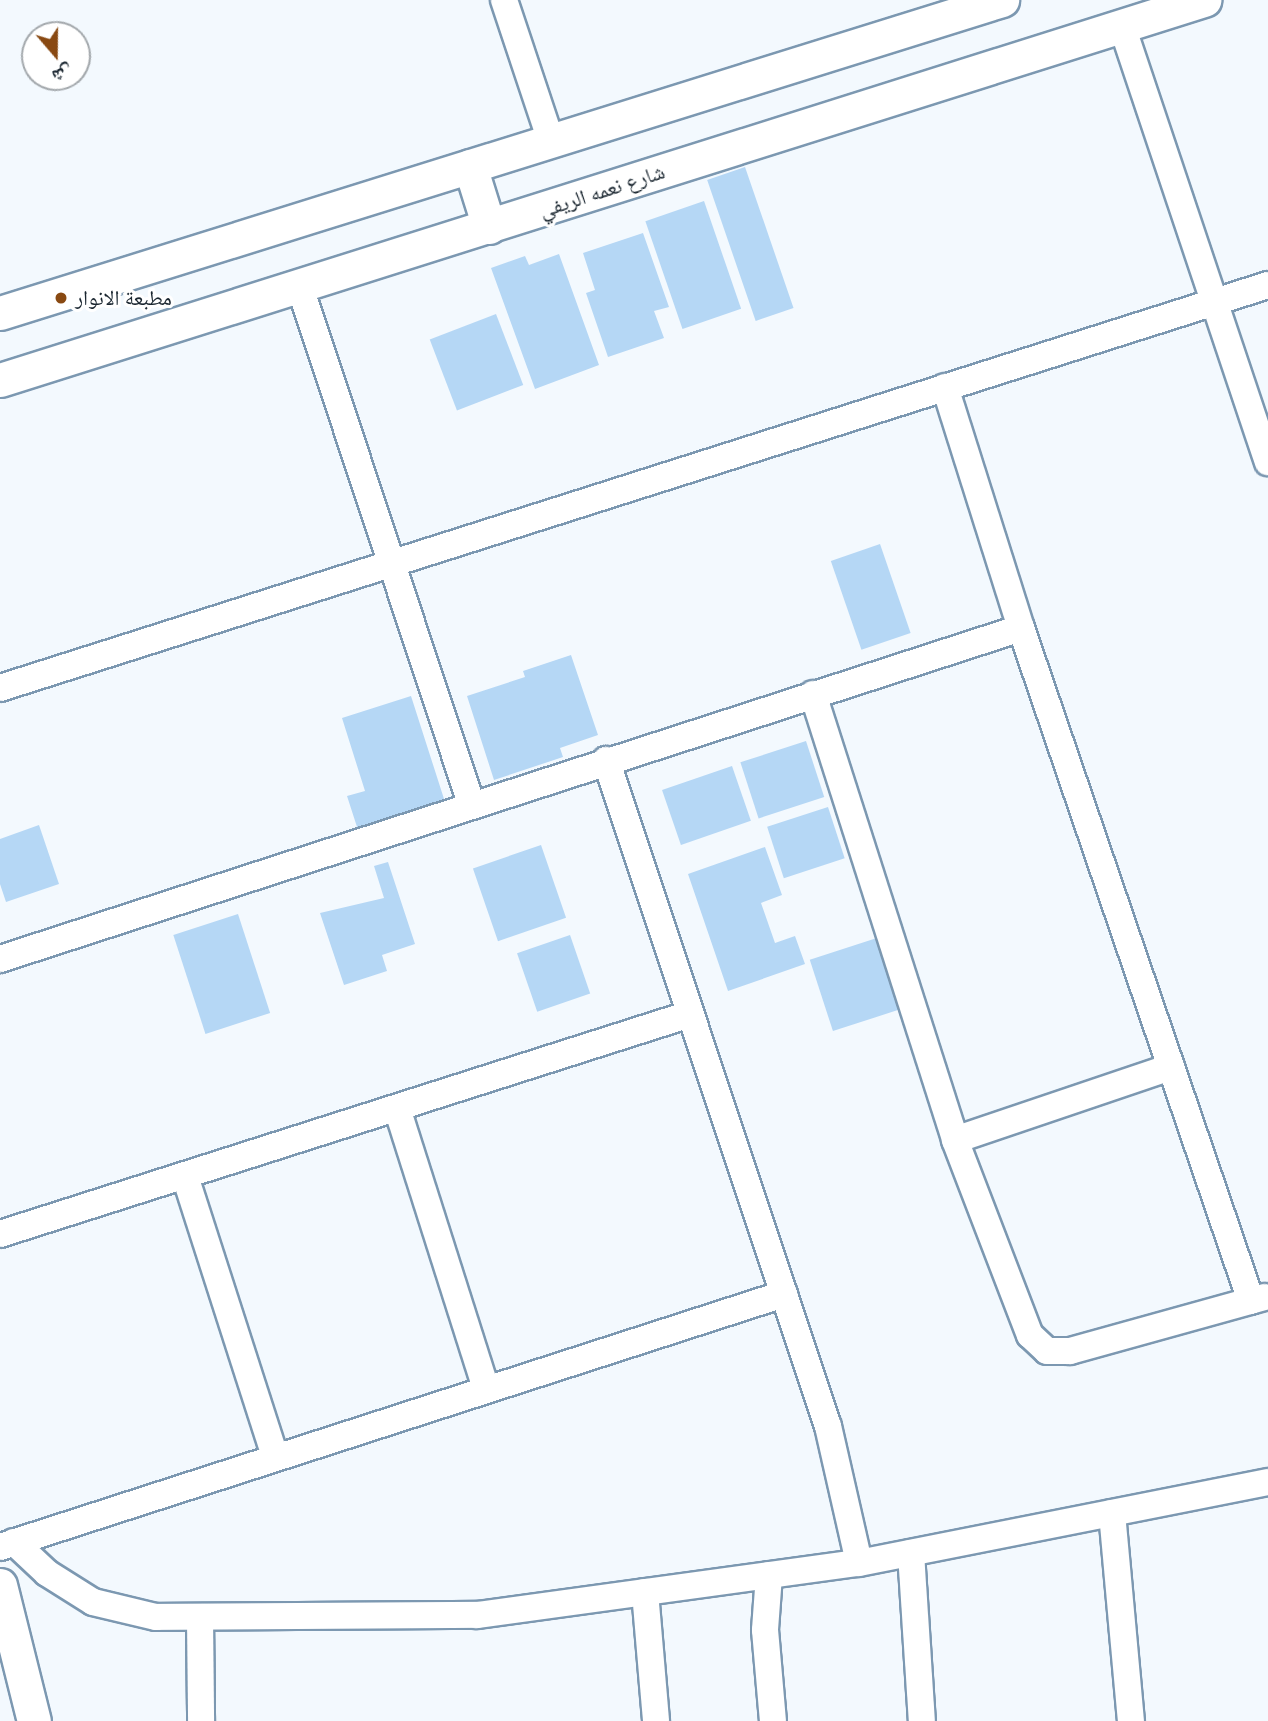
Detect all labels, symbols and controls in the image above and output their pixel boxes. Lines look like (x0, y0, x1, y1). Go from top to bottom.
north arrow (21, 21, 91, 91)
text: ش (49, 60, 76, 89)
street label: شارع نعمه الريفي (536, 159, 668, 223)
place label: مطبعة الانوار (75, 285, 172, 311)
marker: مطبعة الانوار (53, 290, 69, 306)

